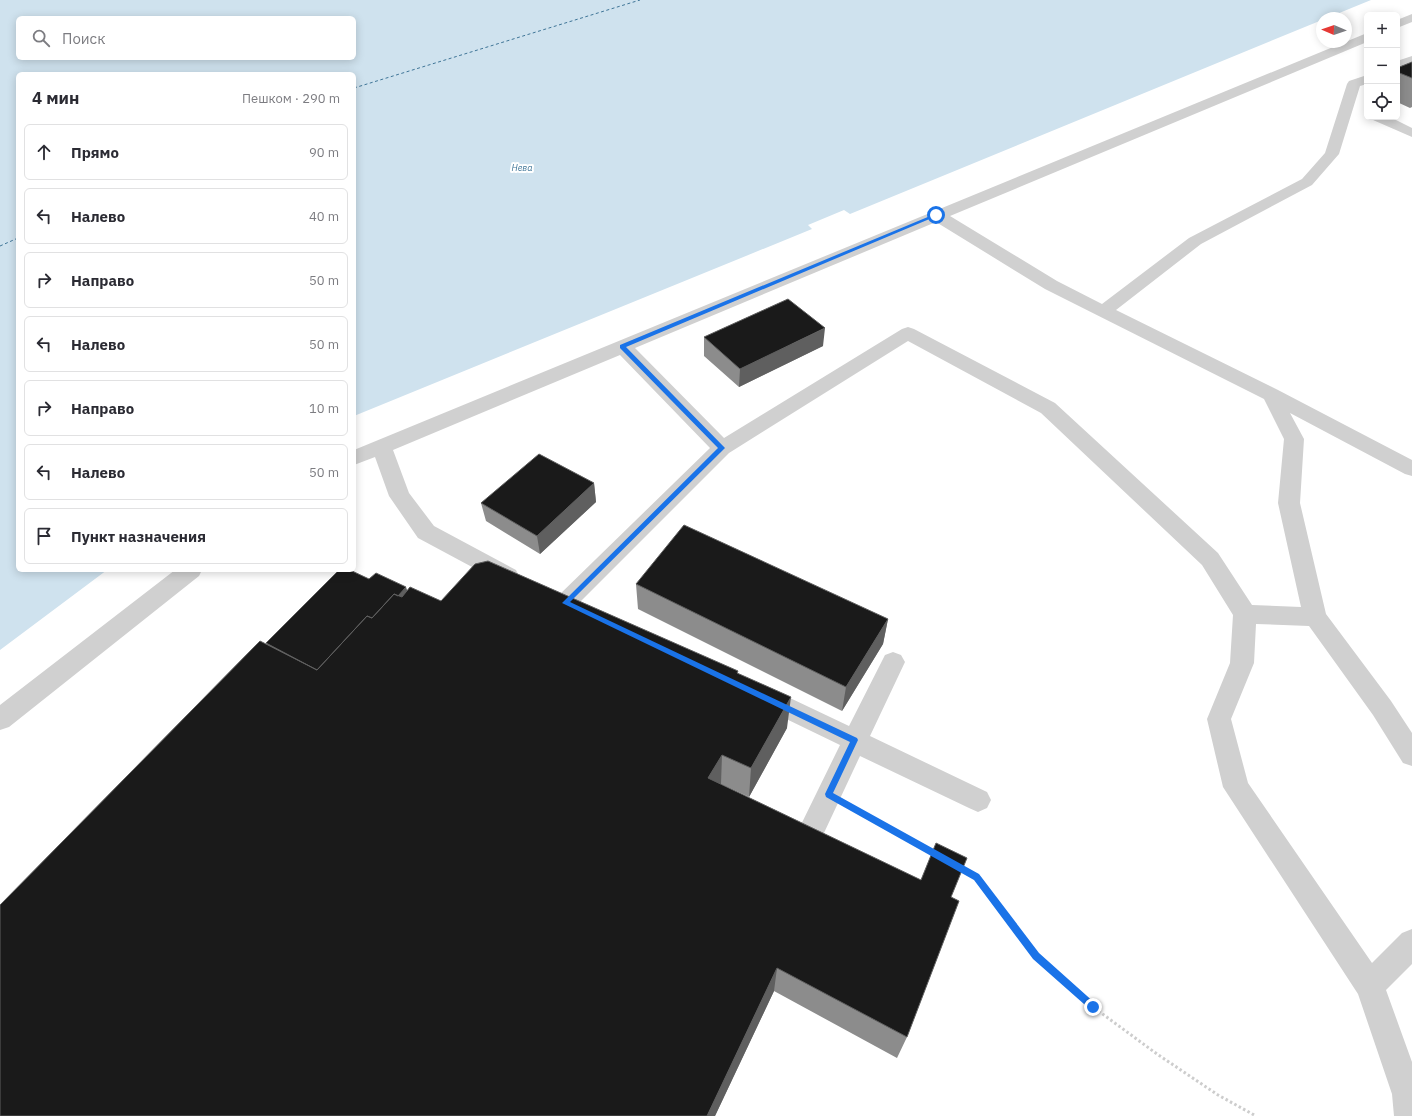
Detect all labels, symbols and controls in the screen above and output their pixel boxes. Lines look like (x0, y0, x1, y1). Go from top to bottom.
north arrow (1316, 12, 1352, 48)
map controls (1364, 12, 1400, 120)
button: + (1364, 12, 1400, 48)
search box (16, 16, 356, 60)
icon: search (30, 27, 52, 49)
text: Поиск (62, 29, 105, 48)
button: − (1364, 48, 1400, 84)
button: locate (1364, 84, 1400, 120)
text: 4 мин (32, 87, 79, 109)
text: Пешком · 290 m (242, 90, 340, 107)
icon: ahead (33, 141, 55, 163)
text: Прямо (71, 143, 119, 162)
text: 90 m (309, 144, 339, 161)
water label: Нева (512, 162, 532, 173)
icon: left (33, 205, 55, 227)
route start (927, 206, 945, 224)
text: Налево (71, 207, 125, 226)
text: 40 m (309, 208, 339, 225)
icon: right (33, 269, 55, 291)
text: Направо (71, 271, 134, 290)
text: 50 m (309, 272, 339, 289)
icon: left (33, 333, 55, 355)
text: Налево (71, 335, 125, 354)
text: 50 m (309, 336, 339, 353)
icon: right (33, 397, 55, 419)
text: Направо (71, 399, 134, 418)
text: 10 m (309, 400, 339, 417)
icon: left (33, 461, 55, 483)
text: Налево (71, 463, 125, 482)
text: 50 m (309, 464, 339, 481)
icon: arrive (33, 525, 55, 547)
text: Пункт назначения (71, 527, 206, 546)
route end (1084, 998, 1102, 1016)

